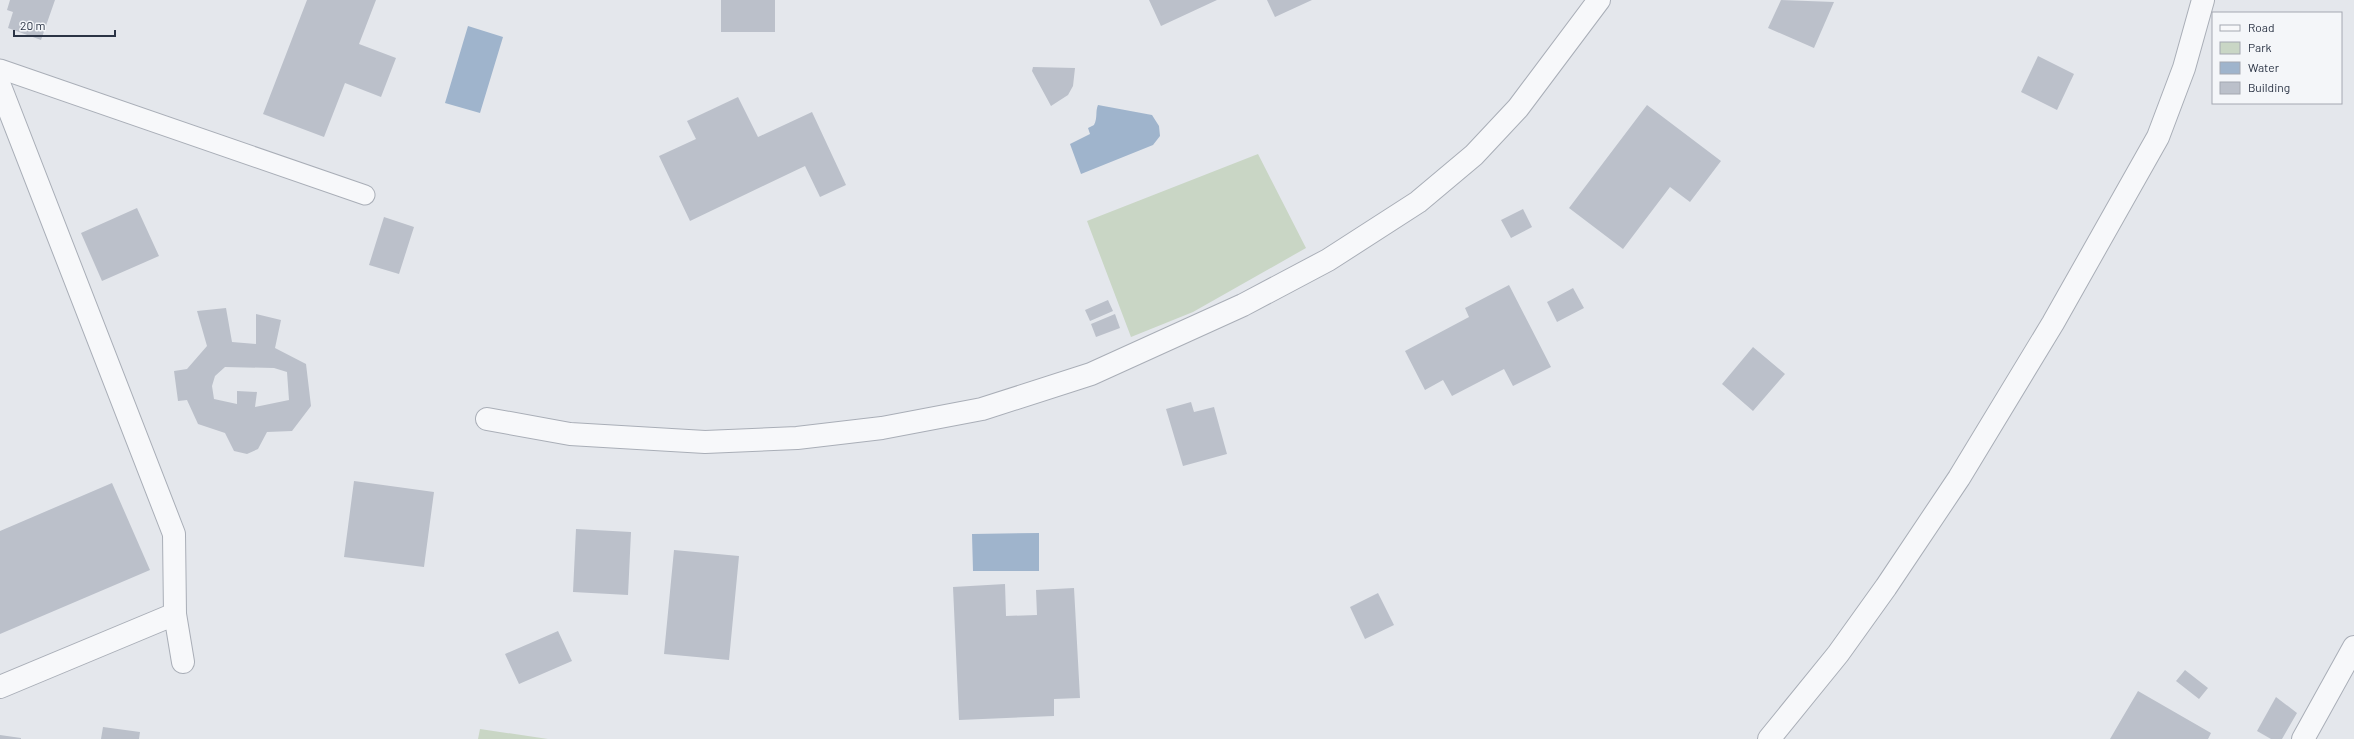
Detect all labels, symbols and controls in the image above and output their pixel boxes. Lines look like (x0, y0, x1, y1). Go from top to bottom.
scale bar (14, 12, 115, 38)
legend (2212, 12, 2342, 104)
text: 20 m (20, 18, 46, 32)
text: Road (2248, 20, 2275, 34)
text: Park (2248, 40, 2272, 54)
text: Water (2248, 60, 2280, 74)
text: Building (2248, 80, 2290, 94)

